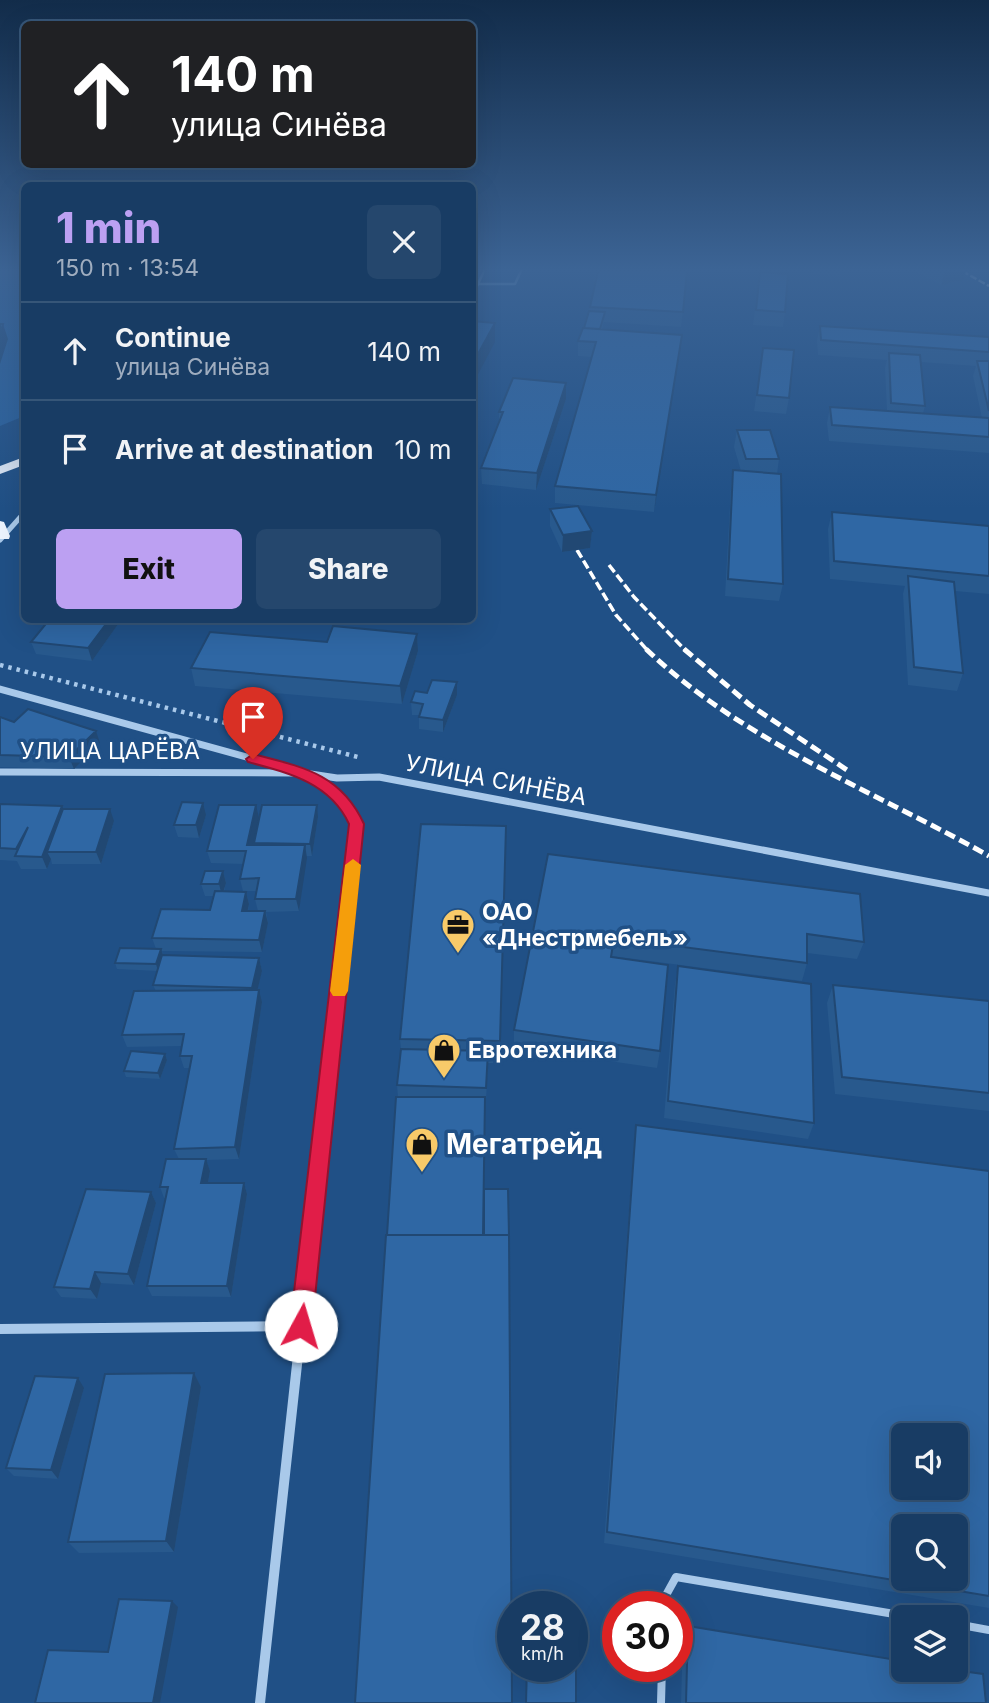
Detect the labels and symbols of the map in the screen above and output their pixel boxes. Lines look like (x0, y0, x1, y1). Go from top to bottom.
pin (223, 687, 283, 759)
street label: УЛИЦА ЦАРЁВА (20, 737, 200, 765)
street label: УЛИЦА СИНЁВА (403, 749, 589, 811)
place label: ОАО «Днестрмебель» (482, 898, 688, 952)
office icon: ОАО «Днестрмебель» (439, 906, 477, 955)
shop icon: Евротехника (425, 1031, 463, 1080)
place label: Евротехника (468, 1036, 617, 1064)
shop icon: Мегатрейд (403, 1125, 441, 1174)
place label: Мегатрейд (446, 1127, 602, 1161)
position arrow (264, 1289, 338, 1363)
speed limit sign: 30 (602, 1591, 693, 1682)

